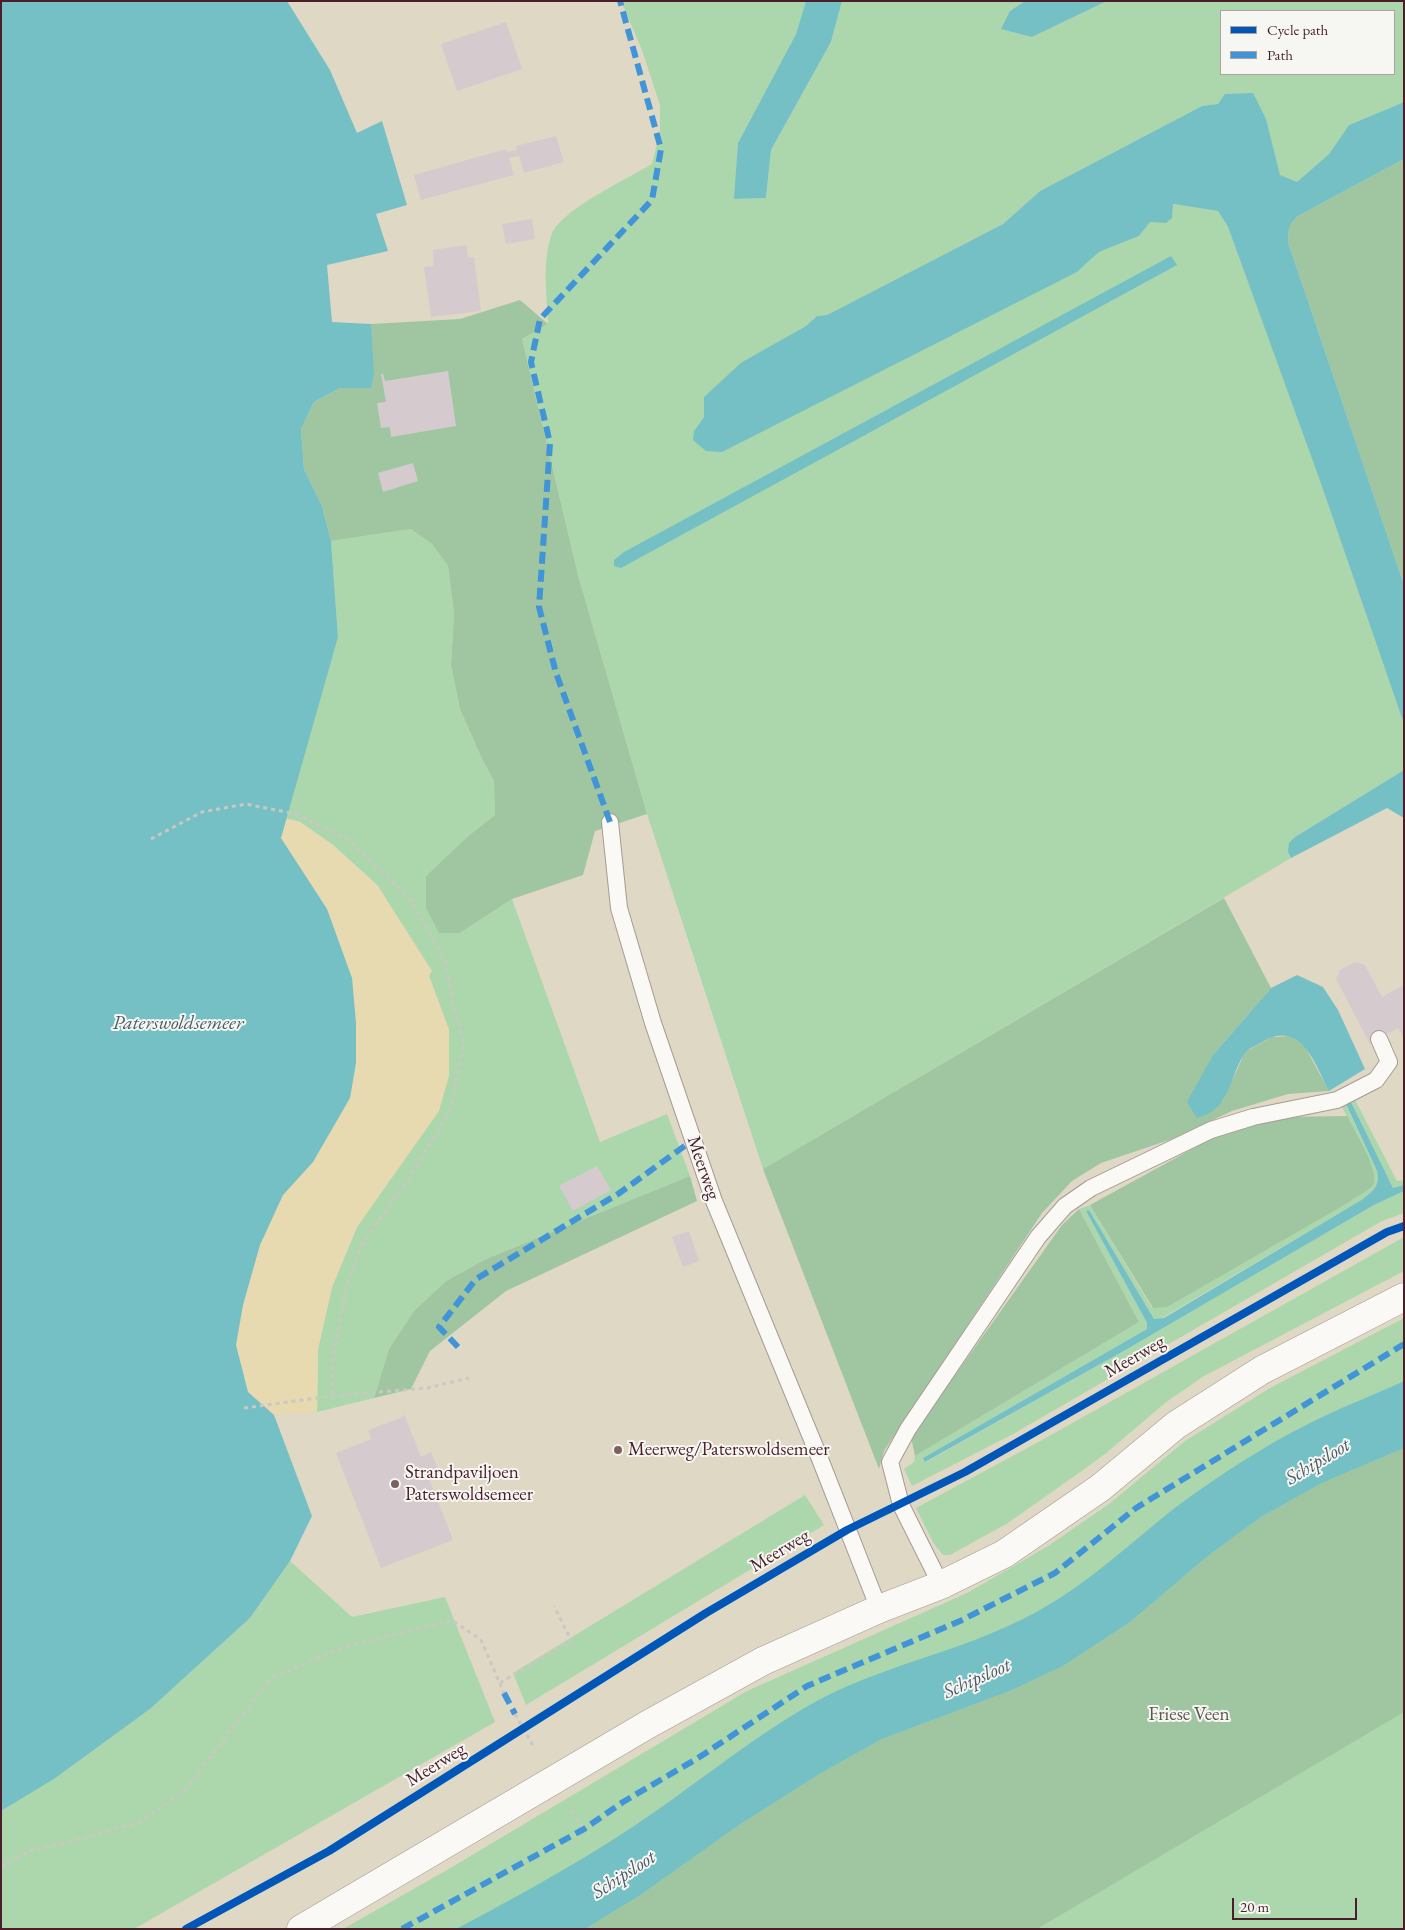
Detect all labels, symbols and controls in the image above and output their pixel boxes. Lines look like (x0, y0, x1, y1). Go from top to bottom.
legend (1220, 10, 1395, 75)
text: Cycle path (1267, 20, 1328, 39)
text: Path (1267, 45, 1293, 64)
water label: Paterswoldsemeer (112, 1012, 244, 1036)
street label: Meerweg (681, 1133, 725, 1203)
street label: Meerweg (1101, 1331, 1169, 1383)
water label: Schipsloot (1281, 1433, 1355, 1491)
place label: Meerweg/Paterswoldsemeer (628, 1439, 830, 1461)
marker: Meerweg/Paterswoldsemeer (612, 1444, 624, 1456)
place label: Strandpaviljoen Paterswoldsemeer (405, 1462, 533, 1506)
marker: Strandpaviljoen Paterswoldsemeer (389, 1478, 401, 1490)
street label: Meerweg (746, 1524, 814, 1578)
water label: Schipsloot (940, 1654, 1014, 1704)
park label: Friese Veen (1148, 1704, 1230, 1726)
street label: Meerweg (402, 1738, 470, 1792)
water label: Schipsloot (588, 1846, 660, 1904)
scale bar (1235, 1888, 1360, 1920)
text: 20 m (1240, 1897, 1269, 1916)

